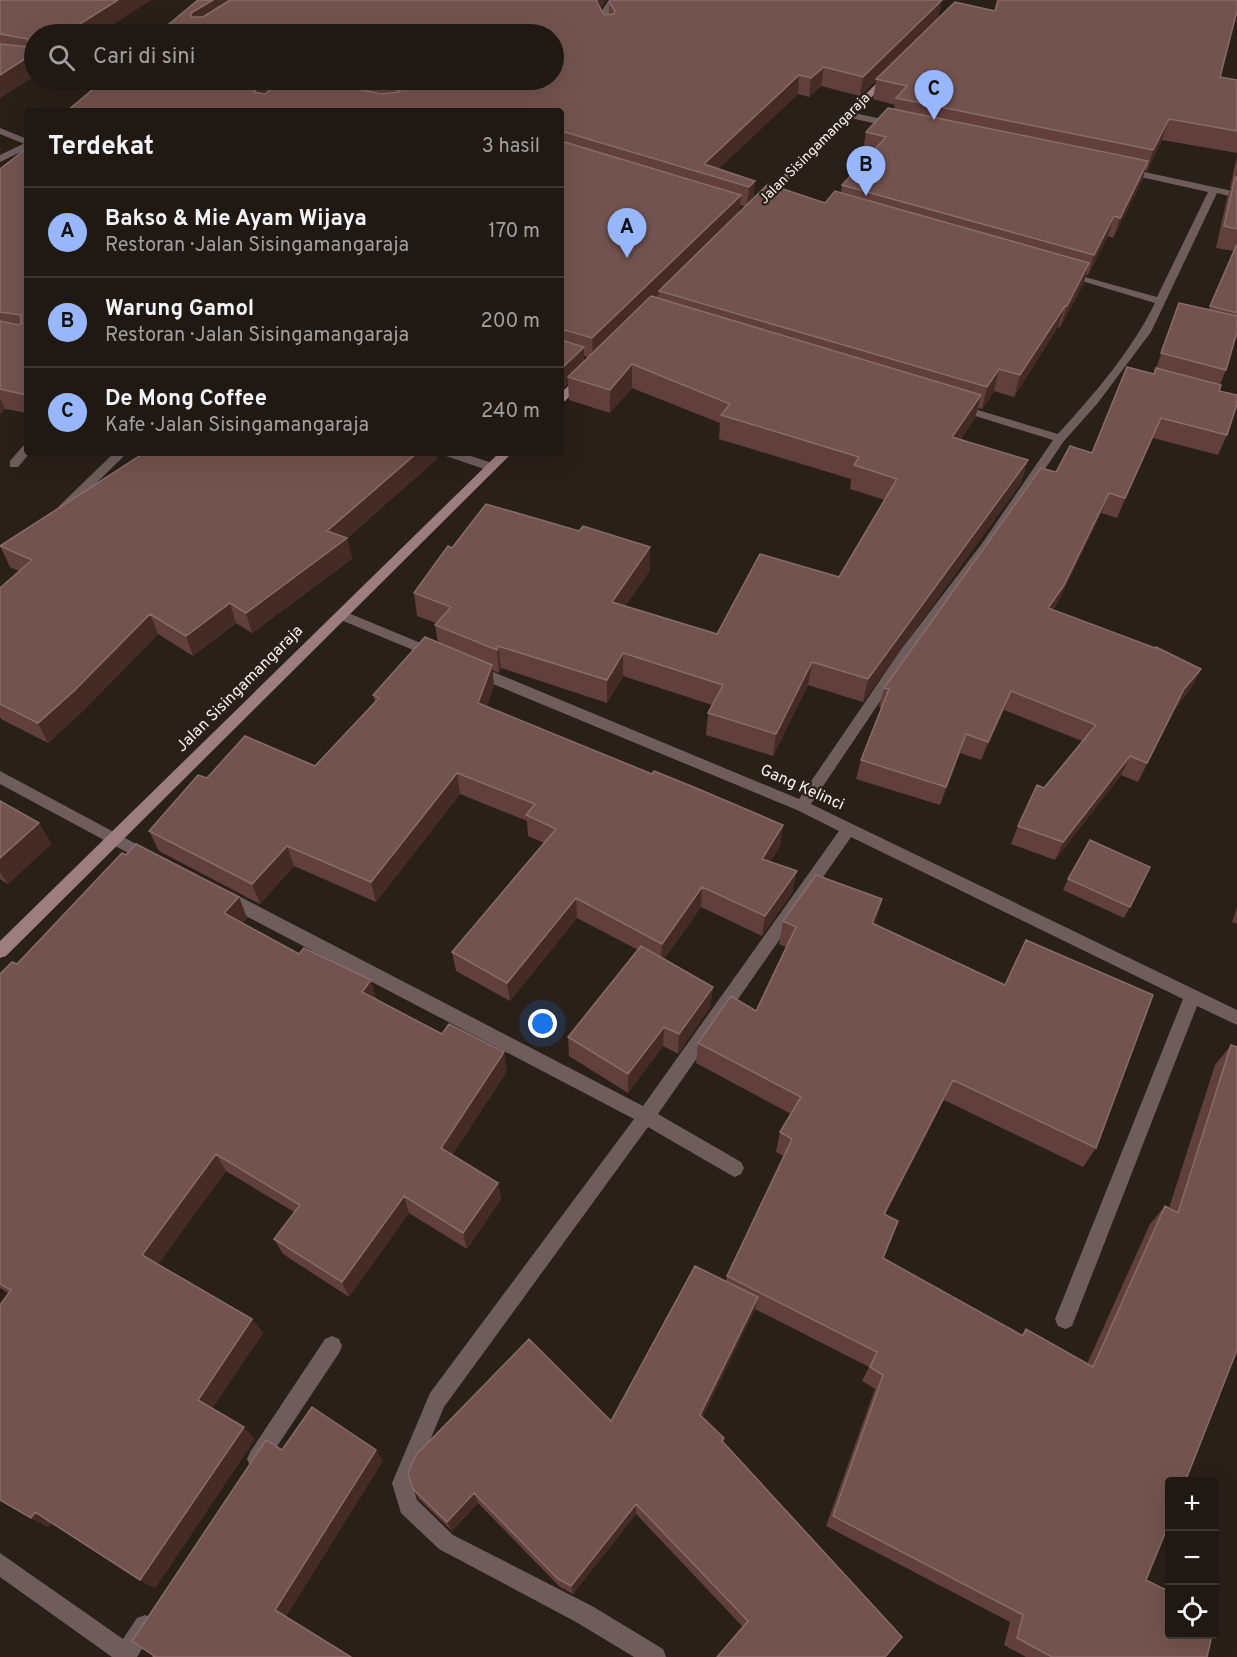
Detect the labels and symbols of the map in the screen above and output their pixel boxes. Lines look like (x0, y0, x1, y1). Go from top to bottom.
pin: C (914, 70, 954, 120)
street label: Jalan Sisingamangaraja (756, 90, 874, 208)
pin: B (846, 146, 886, 196)
pin: A (608, 208, 646, 258)
street label: Jalan Sisingamangaraja (172, 621, 308, 757)
street label: Gang Kelinci (757, 761, 847, 815)
your location (528, 1009, 557, 1038)

